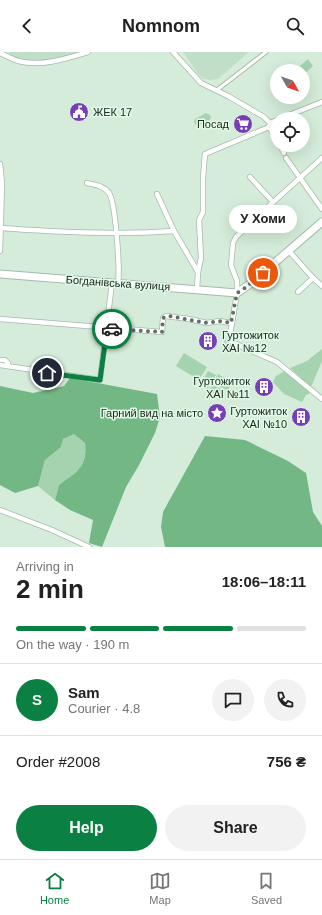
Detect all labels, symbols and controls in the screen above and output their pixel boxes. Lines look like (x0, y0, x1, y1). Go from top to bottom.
icon: back (16, 15, 38, 37)
icon: search (284, 15, 306, 37)
text: Nomnom (122, 16, 200, 36)
north arrow (270, 64, 310, 104)
map controls (270, 64, 310, 152)
public building icon: ЖЕК 17 (68, 101, 90, 123)
place label: ЖЕК 17 (93, 106, 132, 118)
button: locate (270, 112, 310, 152)
supermarket icon: Посад (232, 113, 254, 135)
place label: Посад (197, 118, 230, 130)
callout: У Хоми (229, 205, 297, 233)
text: У Хоми (240, 211, 286, 226)
pin (246, 256, 280, 290)
icon: bag (252, 262, 274, 284)
street label: Богданівська вулиця (65, 273, 171, 293)
courier (92, 309, 132, 349)
icon: car (101, 318, 123, 340)
place label: Гуртожиток ХАІ №12 (222, 329, 279, 354)
building icon: Гуртожиток ХАІ №12 (197, 330, 219, 352)
pin (30, 356, 64, 390)
icon: home (36, 362, 58, 384)
place label: Гуртожиток ХАІ №11 (193, 375, 250, 400)
building icon: Гуртожиток ХАІ №11 (253, 376, 275, 398)
place icon: Гарний вид на місто (206, 402, 228, 424)
place label: Гуртожиток ХАІ №10 (230, 405, 287, 430)
building icon: Гуртожиток ХАІ №10 (290, 406, 312, 428)
place label: Гарний вид на місто (101, 407, 203, 419)
text: Arriving in (16, 559, 74, 574)
text: 18:06–18:11 (222, 573, 306, 590)
text: 2 min (16, 574, 84, 604)
text: On the way · 190 m (16, 637, 129, 652)
button: chat (212, 679, 254, 721)
button: phone (264, 679, 306, 721)
text: Sam (68, 684, 100, 701)
text: S (32, 691, 42, 708)
text: Courier · 4.8 (68, 701, 140, 716)
text: Order #2008 (16, 753, 100, 770)
text: 756 ₴ (267, 753, 306, 770)
button: Help (16, 805, 157, 851)
button: Share (165, 805, 306, 851)
tab: Home (40, 870, 69, 906)
tab: Map (149, 870, 171, 906)
tab: Saved (251, 870, 282, 906)

